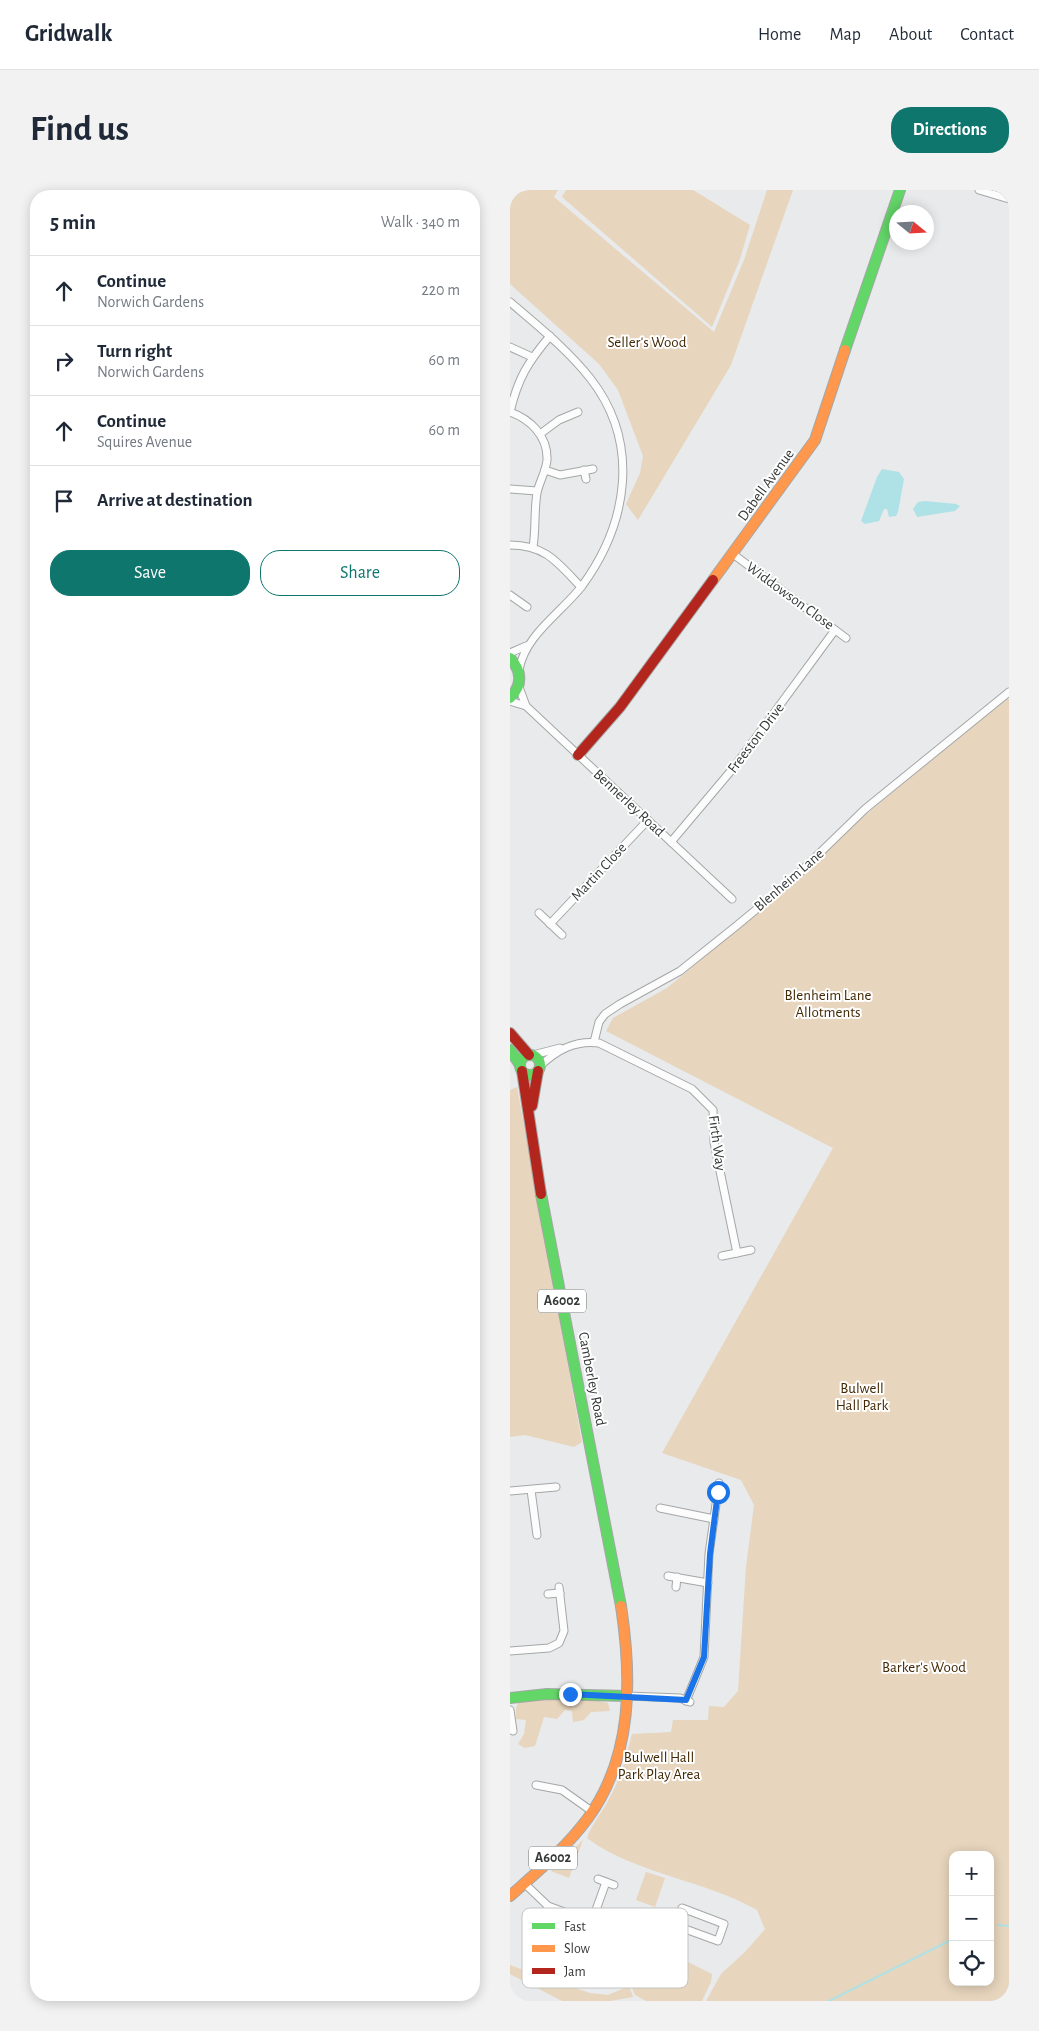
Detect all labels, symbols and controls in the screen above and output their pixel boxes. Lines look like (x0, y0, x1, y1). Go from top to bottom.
text: Gridwalk (25, 22, 112, 46)
text: Home (758, 26, 801, 44)
text: Map (829, 26, 861, 44)
text: About (889, 26, 932, 44)
text: Contact (960, 26, 1014, 44)
button: Directions (891, 107, 1009, 153)
text: Find us (30, 112, 129, 147)
north arrow (889, 205, 934, 250)
text: 5 min (50, 212, 96, 233)
text: Walk · 340 m (381, 214, 460, 230)
text: Continue (97, 272, 166, 291)
icon: ahead (50, 277, 78, 305)
text: 220 m (422, 282, 460, 298)
text: Norwich Gardens (97, 294, 204, 310)
park label: Seller's Wood (608, 335, 687, 350)
text: Turn right (97, 342, 172, 361)
icon: right (50, 347, 78, 375)
text: 60 m (429, 352, 460, 368)
text: Norwich Gardens (97, 364, 204, 380)
text: Continue (97, 412, 166, 431)
icon: ahead (50, 417, 78, 445)
text: 60 m (429, 422, 460, 438)
text: Squires Avenue (97, 434, 192, 450)
street label: Dabell Avenue (735, 446, 797, 524)
icon: arrive (50, 487, 78, 515)
text: Arrive at destination (97, 491, 253, 510)
button: Save (50, 550, 250, 596)
button: Share (260, 550, 460, 596)
street label: Widdowson Close (743, 559, 837, 633)
street label: Freeston Drive (725, 700, 787, 776)
street label: Bennerley Road (591, 766, 668, 840)
street label: Martin Close (569, 840, 630, 904)
street label: Blenheim Lane (751, 846, 827, 914)
park label: Blenheim Lane Allotments (785, 988, 872, 1020)
street label: Firth Way (706, 1114, 728, 1172)
road number: A6002 (538, 1290, 586, 1312)
street label: Camberley Road (576, 1331, 609, 1427)
park label: Bulwell Hall Park (836, 1381, 888, 1413)
route start (707, 1481, 730, 1504)
park label: Barker's Wood (882, 1660, 966, 1675)
route end (559, 1683, 582, 1706)
park label: Bulwell Hall Park Play Area (618, 1750, 700, 1782)
road number: A6002 (529, 1846, 577, 1870)
map controls (949, 1851, 994, 1986)
button: + (949, 1851, 994, 1896)
button: − (949, 1896, 994, 1941)
legend (522, 1908, 688, 1988)
text: Fast (564, 1920, 586, 1934)
button: locate (949, 1941, 994, 1986)
text: Slow (564, 1942, 591, 1956)
text: Jam (564, 1965, 586, 1979)

